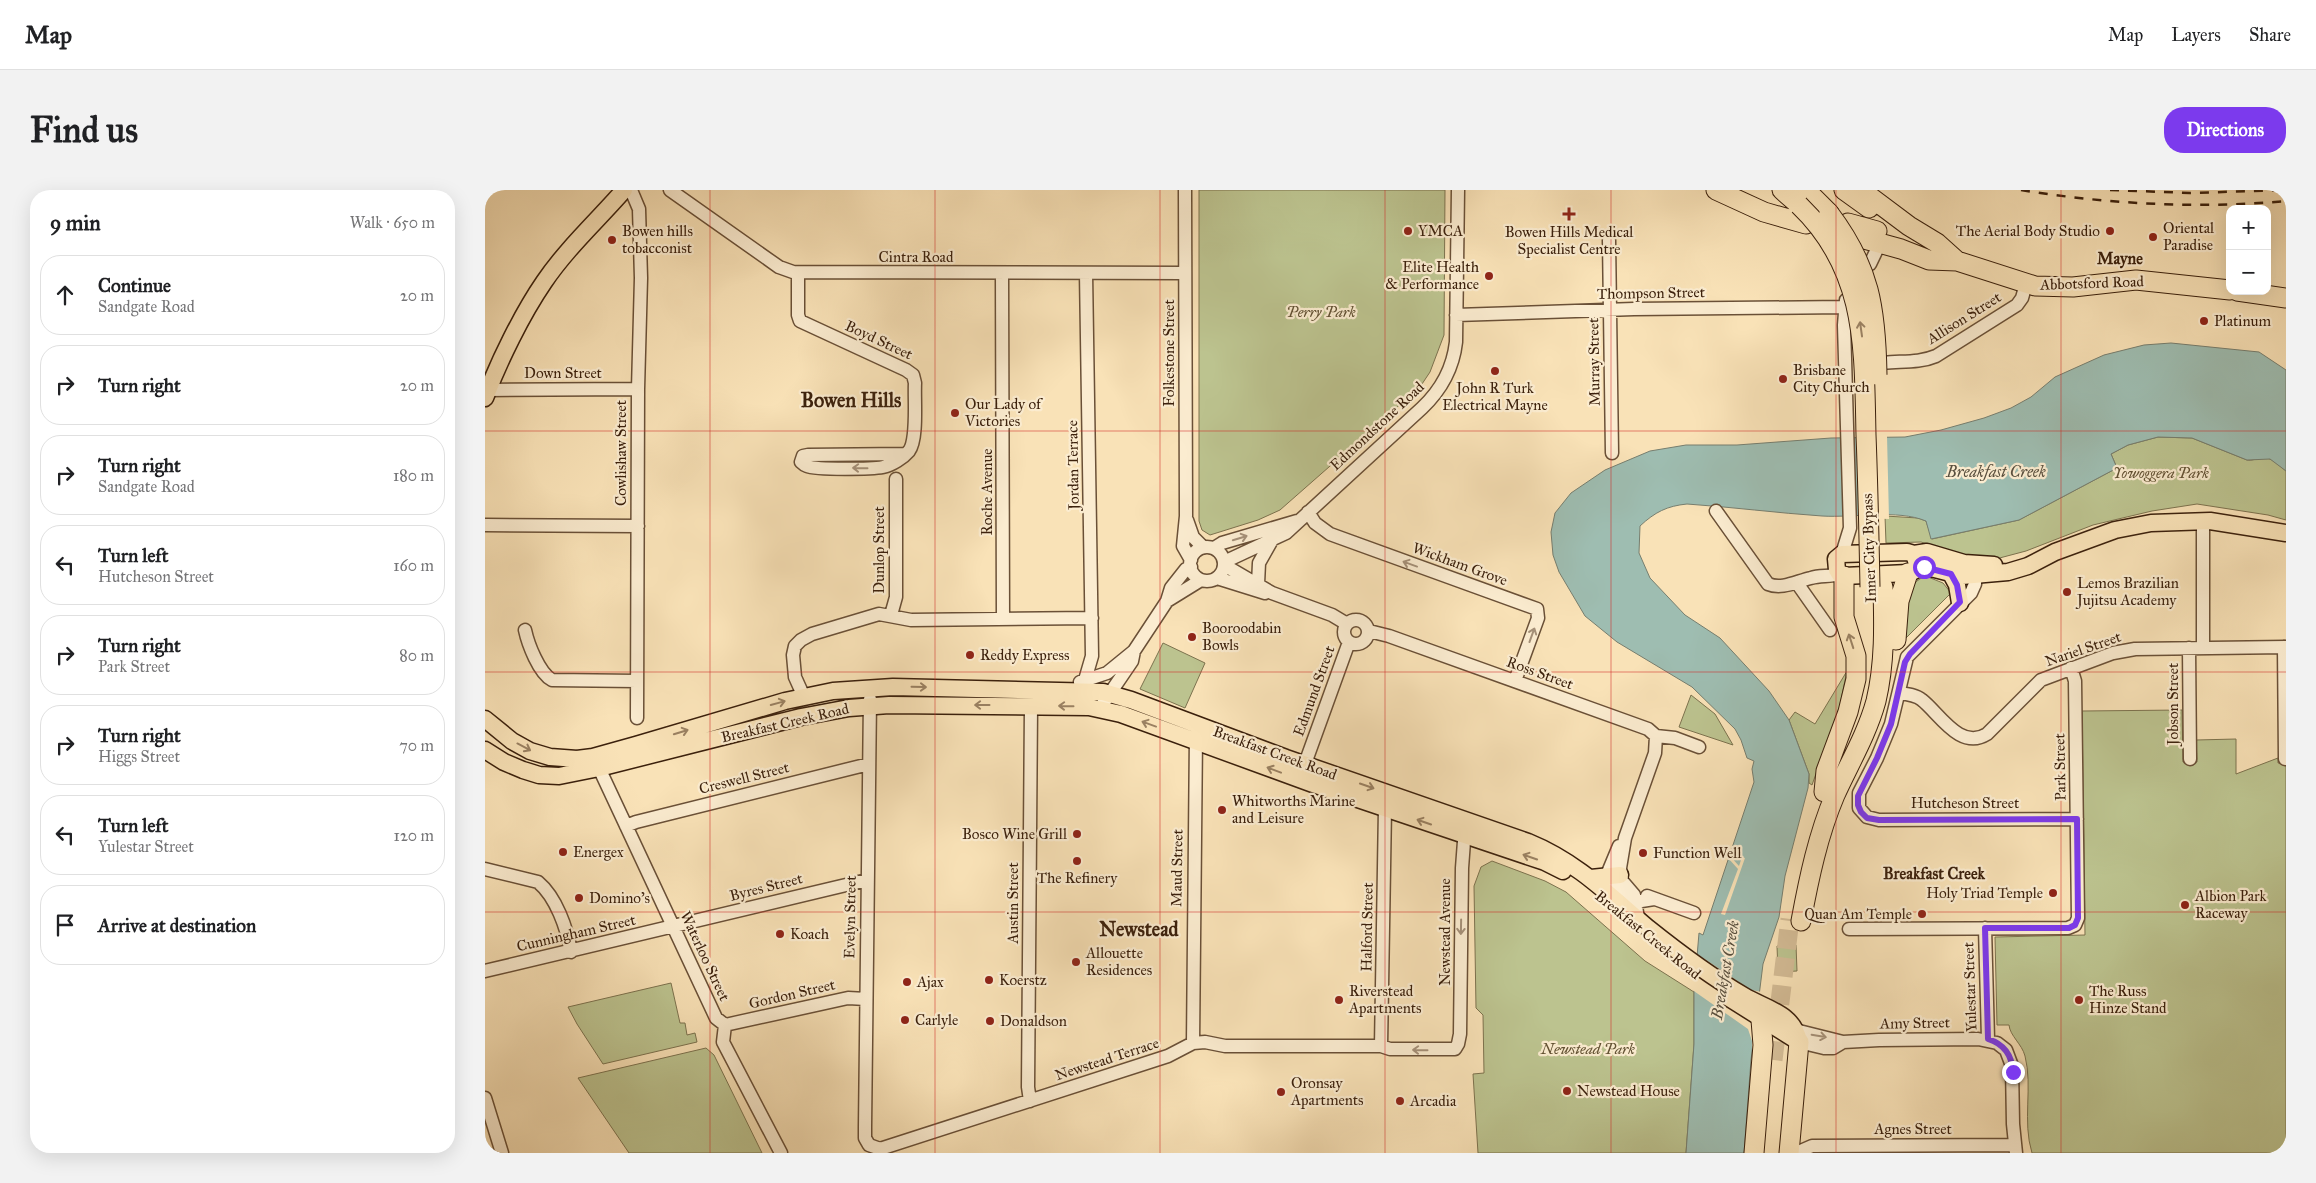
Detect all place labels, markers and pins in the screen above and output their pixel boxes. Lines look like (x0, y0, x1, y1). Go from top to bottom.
marker: Bowen Hills Medical Specialist Centre (1562, 207, 1576, 221)
place label: Oriental Paradise (2163, 219, 2215, 254)
place label: Bowen hills tobacconist (622, 222, 693, 257)
place label: YMCA (1418, 222, 1463, 240)
place label: The Aerial Body Studio (1956, 222, 2100, 240)
place label: Bowen Hills Medical Specialist Centre (1505, 223, 1634, 258)
marker: YMCA (1402, 225, 1414, 237)
marker: The Aerial Body Studio (2104, 225, 2116, 237)
marker: Oriental Paradise (2147, 231, 2159, 243)
marker: Bowen hills tobacconist (606, 234, 618, 246)
place label: Elite Health & Performance (1385, 258, 1480, 293)
marker: Elite Health & Performance (1483, 270, 1495, 282)
place label: Platinum (2214, 312, 2271, 330)
marker: Platinum (2198, 315, 2210, 327)
place label: Brisbane City Church (1793, 361, 1870, 396)
marker: John R Turk Electrical Mayne (1489, 365, 1501, 377)
marker: Brisbane City Church (1777, 373, 1789, 385)
place label: John R Turk Electrical Mayne (1442, 379, 1548, 414)
place label: Our Lady of Victories (964, 395, 1044, 430)
marker: Our Lady of Victories (949, 407, 961, 419)
place label: Lemos Brazilian Jujitsu Academy (2075, 574, 2179, 610)
marker: Lemos Brazilian Jujitsu Academy (2061, 586, 2073, 598)
place label: Booroodabin Bowls (1202, 619, 1281, 654)
marker: Booroodabin Bowls (1186, 631, 1198, 643)
place label: Reddy Express (980, 646, 1070, 664)
marker: Reddy Express (964, 649, 976, 661)
place label: Whitworths Marine and Leisure (1232, 792, 1355, 827)
marker: Whitworths Marine and Leisure (1216, 804, 1228, 816)
place label: Bosco Wine Grill (962, 825, 1068, 843)
marker: Bosco Wine Grill (1071, 828, 1083, 840)
place label: Energex (573, 843, 624, 861)
place label: Function Well (1653, 844, 1742, 862)
marker: Energex (557, 846, 569, 858)
marker: Function Well (1637, 847, 1649, 859)
marker: The Refinery (1071, 855, 1083, 867)
place label: The Refinery (1037, 869, 1118, 887)
place label: Holy Triad Temple (1926, 884, 2043, 902)
marker: Holy Triad Temple (2047, 887, 2059, 899)
place label: Albion Park Raceway (2194, 887, 2267, 922)
place label: Domino's (589, 889, 650, 907)
marker: Domino's (573, 892, 585, 904)
marker: Albion Park Raceway (2179, 899, 2191, 911)
place label: Quan Am Temple (1804, 905, 1912, 923)
marker: Quan Am Temple (1916, 908, 1928, 920)
place label: Koach (790, 925, 830, 943)
marker: Koach (774, 928, 786, 940)
place label: Allouette Residences (1085, 944, 1152, 979)
marker: Allouette Residences (1070, 956, 1082, 968)
place label: Koerstz (999, 971, 1047, 989)
place label: Ajax (916, 973, 944, 991)
marker: Koerstz (983, 974, 995, 986)
marker: Ajax (901, 976, 913, 988)
place label: Riverstead Apartments (1348, 982, 1422, 1017)
place label: The Russ Hinze Stand (2089, 982, 2167, 1017)
marker: Riverstead Apartments (1333, 994, 1345, 1006)
marker: The Russ Hinze Stand (2073, 994, 2085, 1006)
place label: Carlyle (915, 1011, 958, 1029)
place label: Donaldson (1000, 1012, 1067, 1030)
marker: Carlyle (899, 1014, 911, 1026)
marker: Donaldson (984, 1015, 996, 1027)
place label: Oronsay Apartments (1290, 1074, 1364, 1109)
place label: Newstead House (1577, 1082, 1680, 1100)
marker: Newstead House (1561, 1085, 1573, 1097)
marker: Oronsay Apartments (1275, 1086, 1287, 1098)
place label: Arcadia (1409, 1092, 1457, 1110)
marker: Arcadia (1394, 1095, 1406, 1107)

